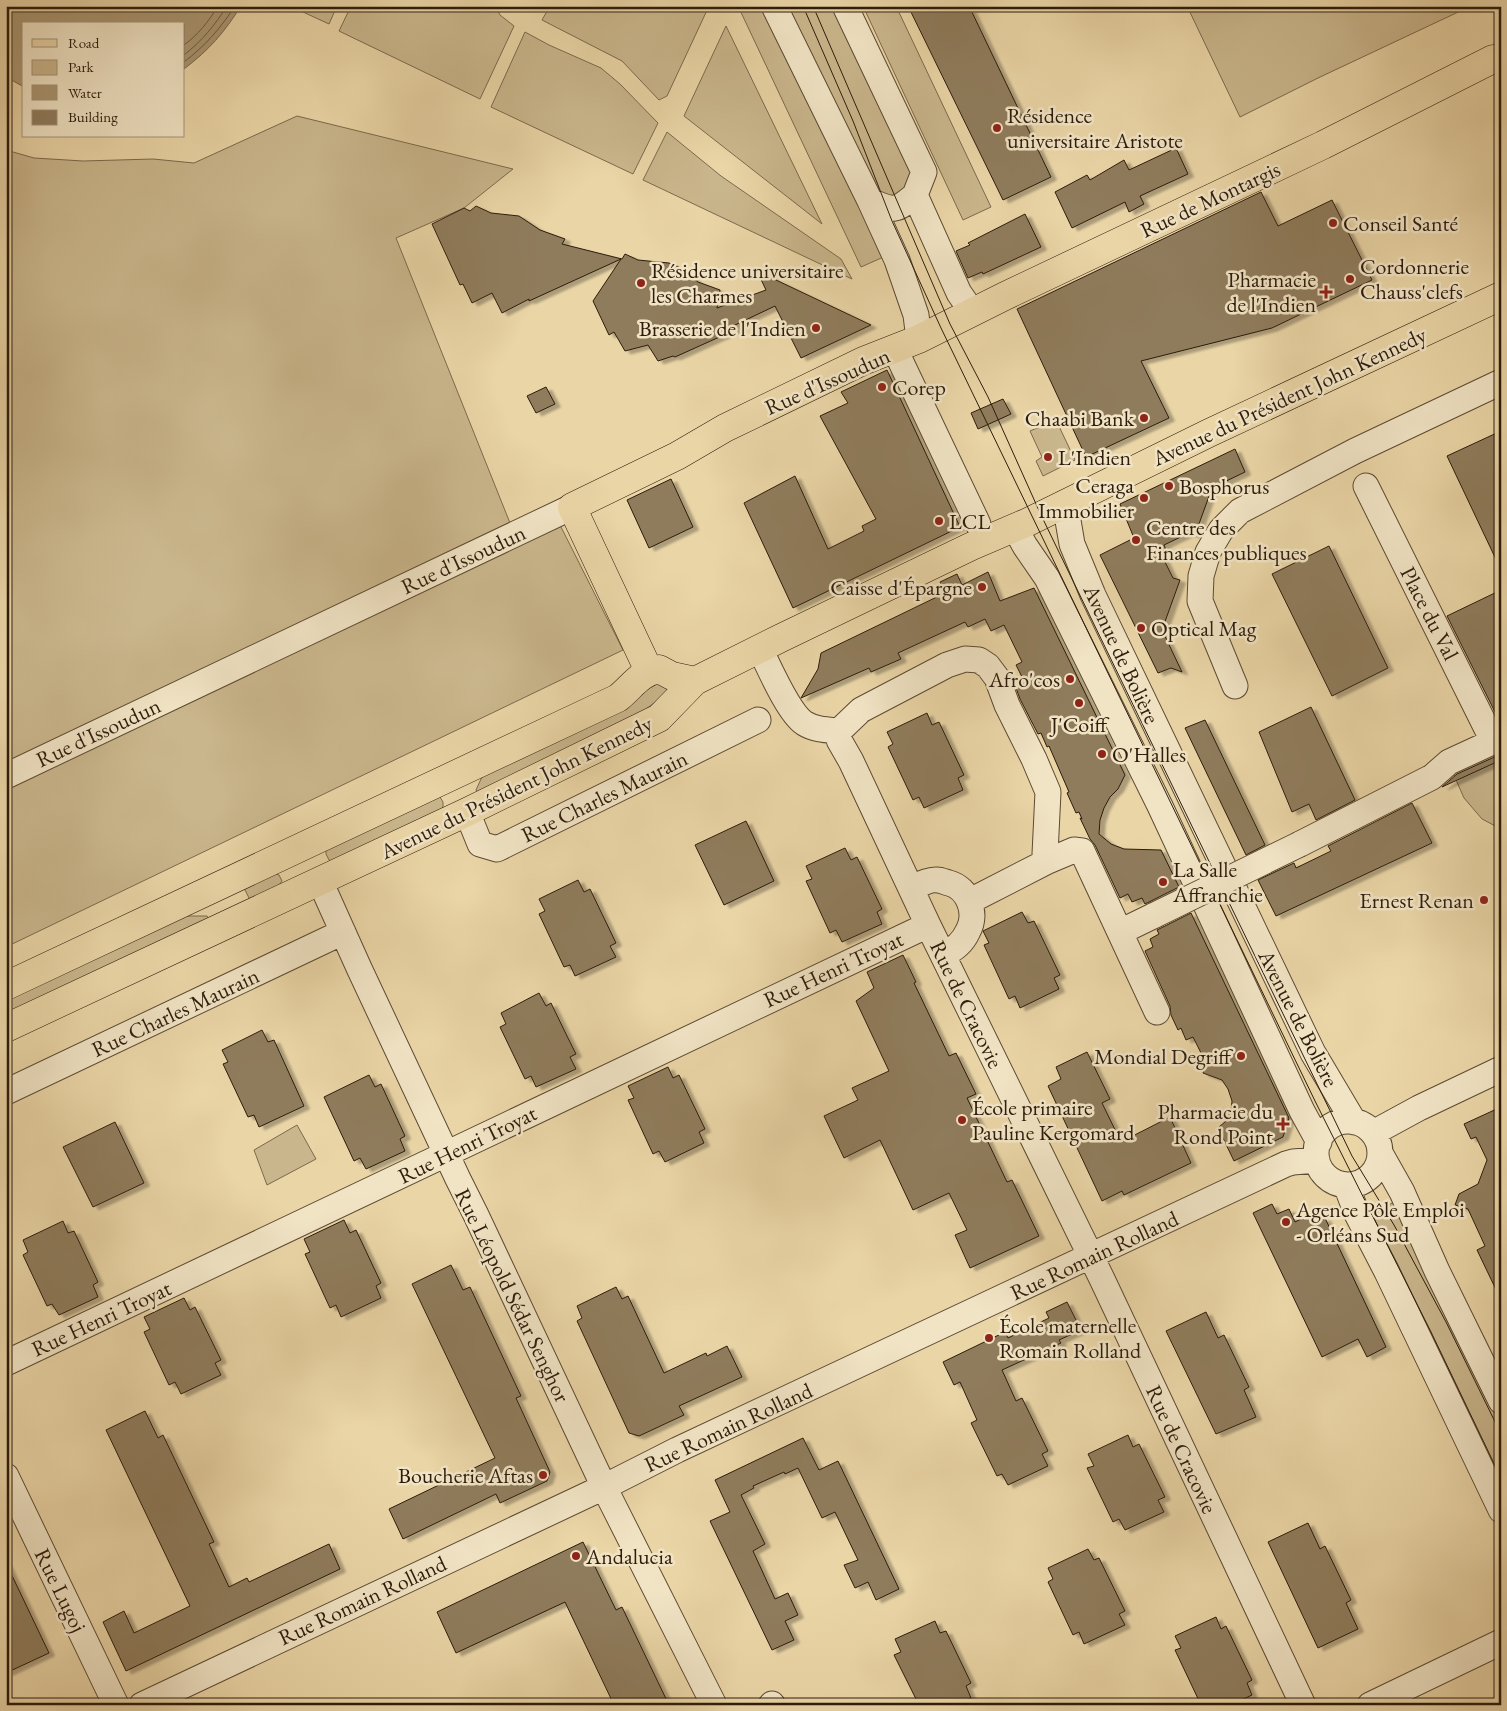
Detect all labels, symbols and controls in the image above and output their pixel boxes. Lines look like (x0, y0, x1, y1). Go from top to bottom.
legend (22, 22, 185, 138)
text: Road (68, 33, 100, 52)
text: Park (68, 57, 95, 76)
text: Water (68, 83, 102, 102)
place label: Résidence universitaire Aristote (1007, 101, 1183, 155)
text: Building (68, 107, 118, 126)
marker: Résidence universitaire Aristote (991, 122, 1003, 134)
street label: Rue de Montargis (1135, 154, 1285, 245)
place label: Conseil Santé (1343, 209, 1458, 238)
marker: Conseil Santé (1327, 217, 1339, 229)
place label: Cordonnerie Chauss'clefs (1360, 252, 1469, 306)
place label: Résidence universitaire les Charmes (651, 256, 844, 310)
place label: Pharmacie de l'Indien (1226, 265, 1316, 319)
marker: Cordonnerie Chauss'clefs (1344, 273, 1356, 285)
marker: Résidence universitaire les Charmes (635, 277, 647, 289)
marker: Pharmacie de l'Indien (1320, 286, 1332, 298)
place label: Brasserie de l'Indien (639, 314, 806, 343)
street label: Avenue du Président John Kennedy (1147, 320, 1431, 473)
marker: Brasserie de l'Indien (810, 322, 822, 334)
street label: Rue d'Issoudun (760, 341, 895, 422)
place label: Corep (892, 373, 946, 402)
marker: Corep (876, 381, 888, 393)
place label: Chaabi Bank (1025, 404, 1135, 433)
marker: Chaabi Bank (1138, 412, 1150, 424)
place label: L'Indien (1058, 443, 1131, 472)
marker: L'Indien (1042, 451, 1054, 463)
place label: Ceraga Immobilier (1038, 471, 1135, 525)
place label: Bosphorus (1179, 472, 1269, 501)
marker: Bosphorus (1163, 480, 1175, 492)
marker: Ceraga Immobilier (1138, 492, 1150, 504)
place label: LCL (949, 507, 990, 536)
place label: Centre des Finances publiques (1146, 513, 1307, 567)
marker: LCL (933, 515, 945, 527)
street label: Rue d'Issoudun (396, 518, 531, 601)
marker: Centre des Finances publiques (1130, 534, 1142, 546)
street label: Place du Val (1394, 561, 1466, 665)
place label: Caisse d'Épargne (830, 573, 972, 602)
street label: Avenue de Bolière (1076, 579, 1167, 729)
marker: Caisse d'Épargne (976, 581, 988, 593)
place label: Optical Mag (1151, 614, 1257, 643)
marker: Optical Mag (1135, 622, 1147, 634)
place label: Afro'cos (988, 665, 1060, 694)
marker: Afro'cos (1064, 673, 1076, 685)
street label: Rue d'Issoudun (31, 691, 166, 774)
marker: J'Coiff (1073, 697, 1085, 709)
street label: Avenue du Président John Kennedy (375, 709, 657, 866)
place label: J'Coiff (1049, 710, 1110, 739)
place label: O'Halles (1112, 740, 1186, 769)
street label: Rue Charles Maurain (516, 743, 693, 849)
marker: O'Halles (1096, 748, 1108, 760)
place label: La Salle Affranchie (1172, 855, 1263, 909)
marker: La Salle Affranchie (1157, 876, 1169, 888)
place label: Ernest Renan (1359, 886, 1474, 915)
marker: Ernest Renan (1478, 894, 1490, 906)
street label: Rue Henri Troyat (759, 924, 908, 1014)
street label: Rue de Cracovie (923, 935, 1010, 1073)
street label: Avenue de Bolière (1251, 944, 1346, 1092)
street label: Rue Charles Maurain (87, 961, 264, 1064)
place label: Mondial Degriff (1094, 1042, 1233, 1071)
marker: Mondial Degriff (1235, 1050, 1247, 1062)
place label: École primaire Pauline Kergomard (972, 1093, 1135, 1147)
place label: Pharmacie du Rond Point (1157, 1097, 1273, 1151)
street label: Rue Henri Troyat (393, 1098, 541, 1191)
marker: École primaire Pauline Kergomard (956, 1114, 968, 1126)
marker: Pharmacie du Rond Point (1277, 1118, 1289, 1130)
street label: Rue Léopold Sédar Senghor (448, 1183, 577, 1408)
place label: Agence Pôle Emploi - Orléans Sud (1295, 1195, 1465, 1249)
street label: Rue Romain Rolland (1005, 1203, 1184, 1307)
marker: Agence Pôle Emploi - Orléans Sud (1280, 1216, 1292, 1228)
street label: Rue Henri Troyat (27, 1273, 176, 1363)
place label: École maternelle Romain Rolland (999, 1311, 1142, 1365)
marker: École maternelle Romain Rolland (983, 1332, 995, 1344)
street label: Rue Romain Rolland (639, 1375, 818, 1479)
street label: Rue de Cracovie (1139, 1380, 1224, 1519)
place label: Boucherie Aftas (398, 1461, 533, 1490)
marker: Boucherie Aftas (537, 1469, 549, 1481)
place label: Andalucia (585, 1542, 673, 1571)
street label: Rue Lugoj (28, 1543, 93, 1637)
street label: Rue Romain Rolland (273, 1548, 452, 1652)
marker: Andalucia (570, 1550, 582, 1562)

